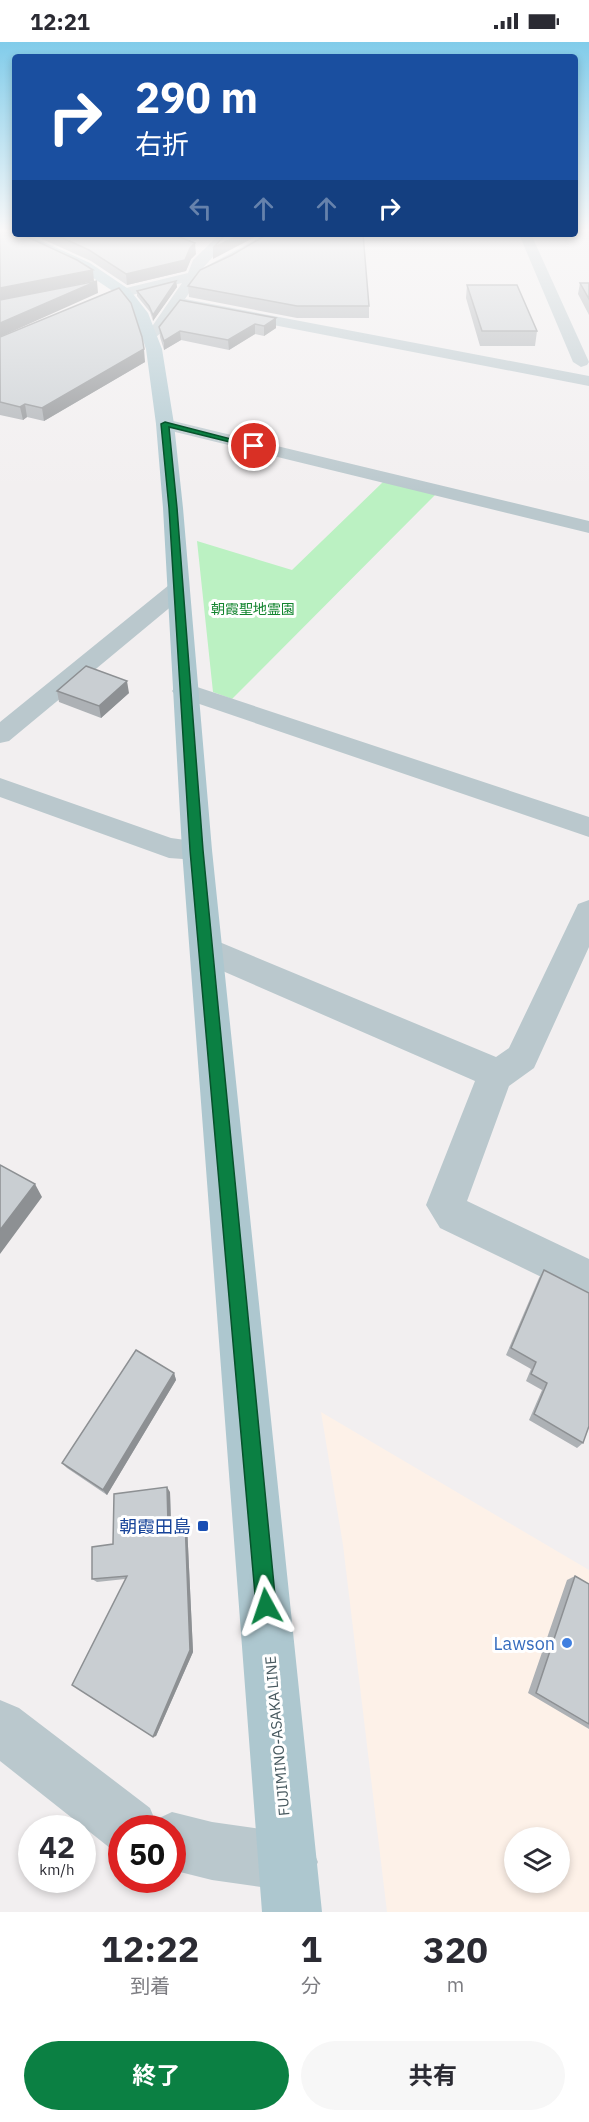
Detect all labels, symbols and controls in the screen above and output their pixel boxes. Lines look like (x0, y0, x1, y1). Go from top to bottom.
text: 12:21 (30, 7, 90, 36)
text: 290 m (135, 70, 258, 125)
icon: right (36, 78, 114, 156)
text: 右折 (135, 126, 189, 161)
icon: left (184, 192, 217, 225)
icon: ahead (247, 192, 280, 225)
icon: ahead (310, 192, 343, 225)
icon: right (373, 192, 406, 225)
pin (228, 420, 279, 471)
icon: arrive (237, 429, 270, 462)
park label: 朝霞聖地霊園 (211, 600, 295, 618)
place label: 朝霞田島 (119, 1515, 191, 1538)
marker: 朝霞田島 (196, 1519, 210, 1533)
position arrow (234, 1574, 298, 1638)
place label: Lawson (494, 1632, 555, 1655)
marker: Lawson (560, 1636, 574, 1650)
street label: FUJIMINO-ASAKA LINE (261, 1655, 293, 1817)
speed limit sign: 50 (108, 1815, 186, 1893)
text: 42 (39, 1827, 75, 1866)
map controls (504, 1827, 570, 1893)
button: layers (504, 1827, 570, 1893)
text: km/h (39, 1860, 75, 1879)
text: 12:22 (101, 1925, 199, 1972)
text: 1 (300, 1925, 322, 1972)
text: 320 (423, 1926, 488, 1973)
text: m (447, 1971, 464, 1998)
text: 到着 (130, 1972, 170, 1999)
text: 分 (301, 1972, 321, 1999)
button: 終了 (24, 2041, 289, 2110)
button: 共有 (301, 2041, 565, 2110)

